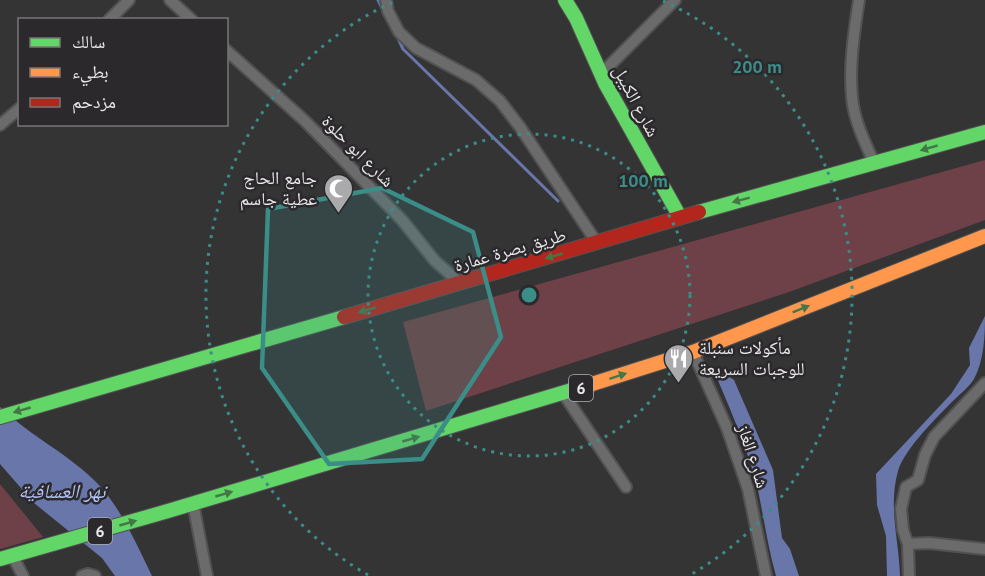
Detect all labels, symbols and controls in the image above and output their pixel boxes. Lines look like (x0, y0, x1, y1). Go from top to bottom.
legend (18, 18, 228, 126)
text: سالك (72, 30, 105, 53)
text: 200 m (732, 55, 782, 78)
text: بطيء (72, 60, 109, 87)
street label: شارع الكيبل (608, 61, 665, 140)
text: مزدحم (72, 90, 116, 114)
street label: شارع ابو حلوة (317, 110, 399, 192)
one-way arrow (920, 144, 938, 153)
place label: جامع الحاج عطية جاسم (240, 166, 317, 211)
text: 100 m (618, 169, 668, 192)
mosque icon: جامع الحاج عطية جاسم (322, 172, 354, 214)
one-way arrow (732, 196, 750, 206)
street label: طريق بصرة عمارة (451, 223, 569, 276)
one-way arrow (545, 252, 563, 261)
centre of rings (519, 285, 539, 305)
one-way arrow (792, 304, 810, 314)
one-way arrow (358, 306, 376, 315)
place label: مأكولات سنبلة للوجبات السريعة (699, 336, 805, 380)
restaurant icon: مأكولات سنبلة للوجبات السريعة (662, 342, 694, 384)
one-way arrow (609, 371, 627, 380)
road number: 6 (569, 375, 593, 401)
one-way arrow (13, 406, 31, 415)
street label: شارع الغاز (732, 420, 775, 491)
one-way arrow (402, 434, 420, 443)
water label: نهر العسافية (19, 478, 108, 504)
one-way arrow (215, 489, 233, 498)
one-way arrow (119, 517, 137, 527)
road number: 6 (88, 518, 112, 544)

